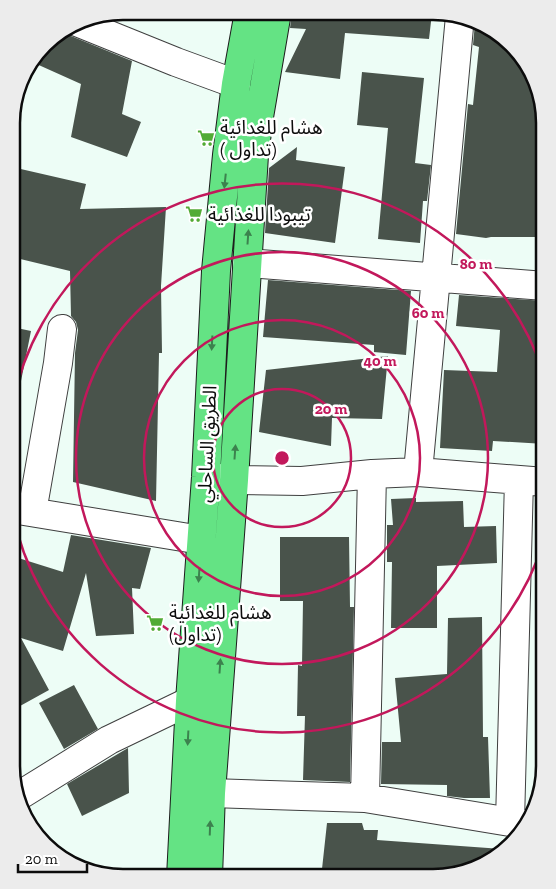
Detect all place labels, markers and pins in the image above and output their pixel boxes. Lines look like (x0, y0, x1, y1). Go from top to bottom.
place label: هشام للغدائية ( تداول) (220, 116, 323, 161)
supermarket icon: هشام للغدائية ( تداول) (196, 128, 216, 148)
place label: تيبودا للغذائية (208, 203, 311, 226)
supermarket icon: تيبودا للغذائية (184, 204, 204, 224)
centre of rings (273, 449, 291, 467)
place label: هشام للغدائية (تداول) (169, 601, 272, 646)
supermarket icon: هشام للغدائية (تداول) (145, 613, 165, 633)

